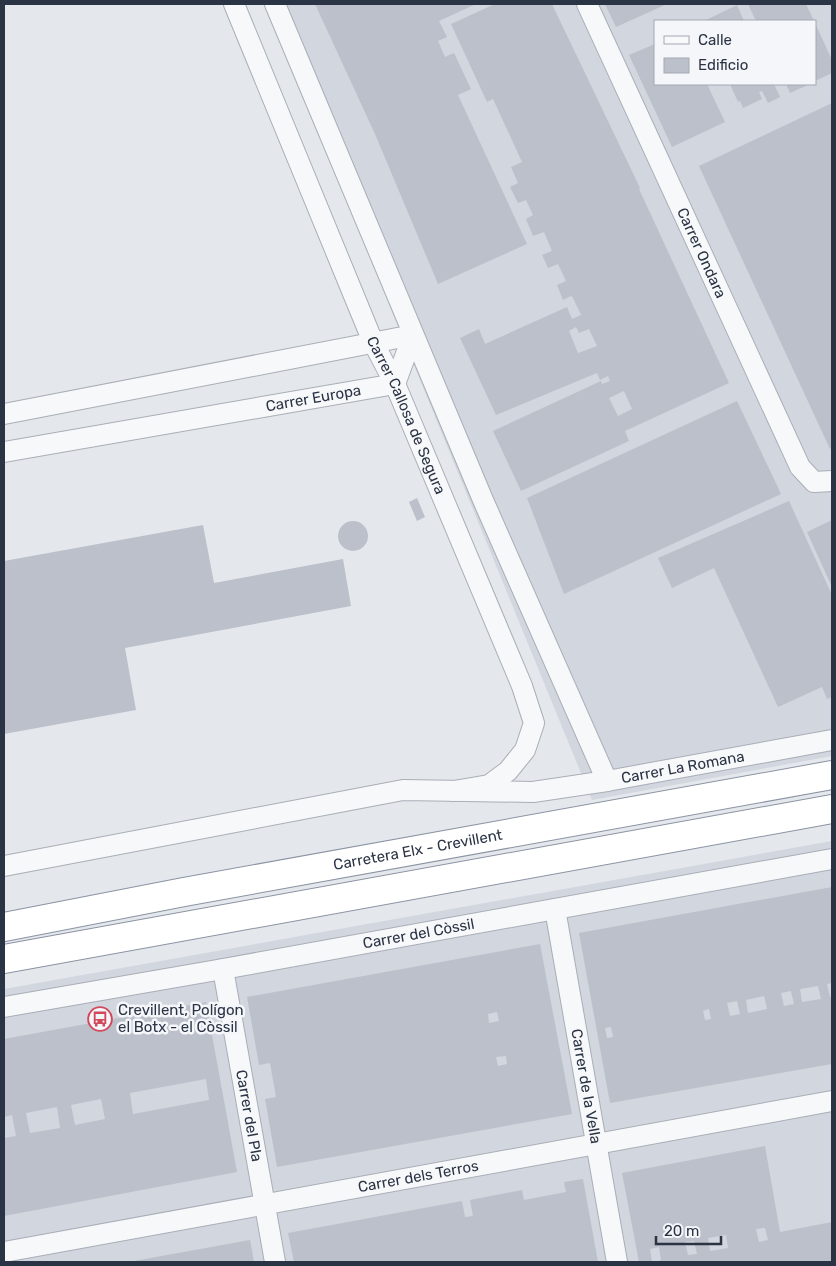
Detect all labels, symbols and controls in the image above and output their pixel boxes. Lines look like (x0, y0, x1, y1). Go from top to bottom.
legend (654, 20, 816, 85)
text: Calle (698, 31, 732, 49)
text: Edificio (698, 56, 748, 74)
street label: Carrer Ondara (673, 205, 730, 301)
street label: Carrer Callosa de Segura (363, 334, 449, 497)
street label: Carrer Europa (264, 381, 362, 415)
street label: Carrer La Romana (620, 747, 746, 787)
street label: Carretera Elx - Crevillent (332, 826, 504, 874)
street label: Carrer del Còssil (361, 915, 476, 953)
place label: Crevillent, Polígon el Botx - el Còssil (118, 1001, 244, 1036)
bus stop icon: Crevillent, Polígon el Botx - el Còssil (87, 1006, 113, 1032)
street label: Carrer de la Vella (567, 1027, 605, 1145)
street label: Carrer del Pla (232, 1068, 266, 1163)
street label: Carrer dels Terros (356, 1157, 480, 1196)
scale bar (656, 1214, 721, 1246)
text: 20 m (664, 1222, 699, 1240)

